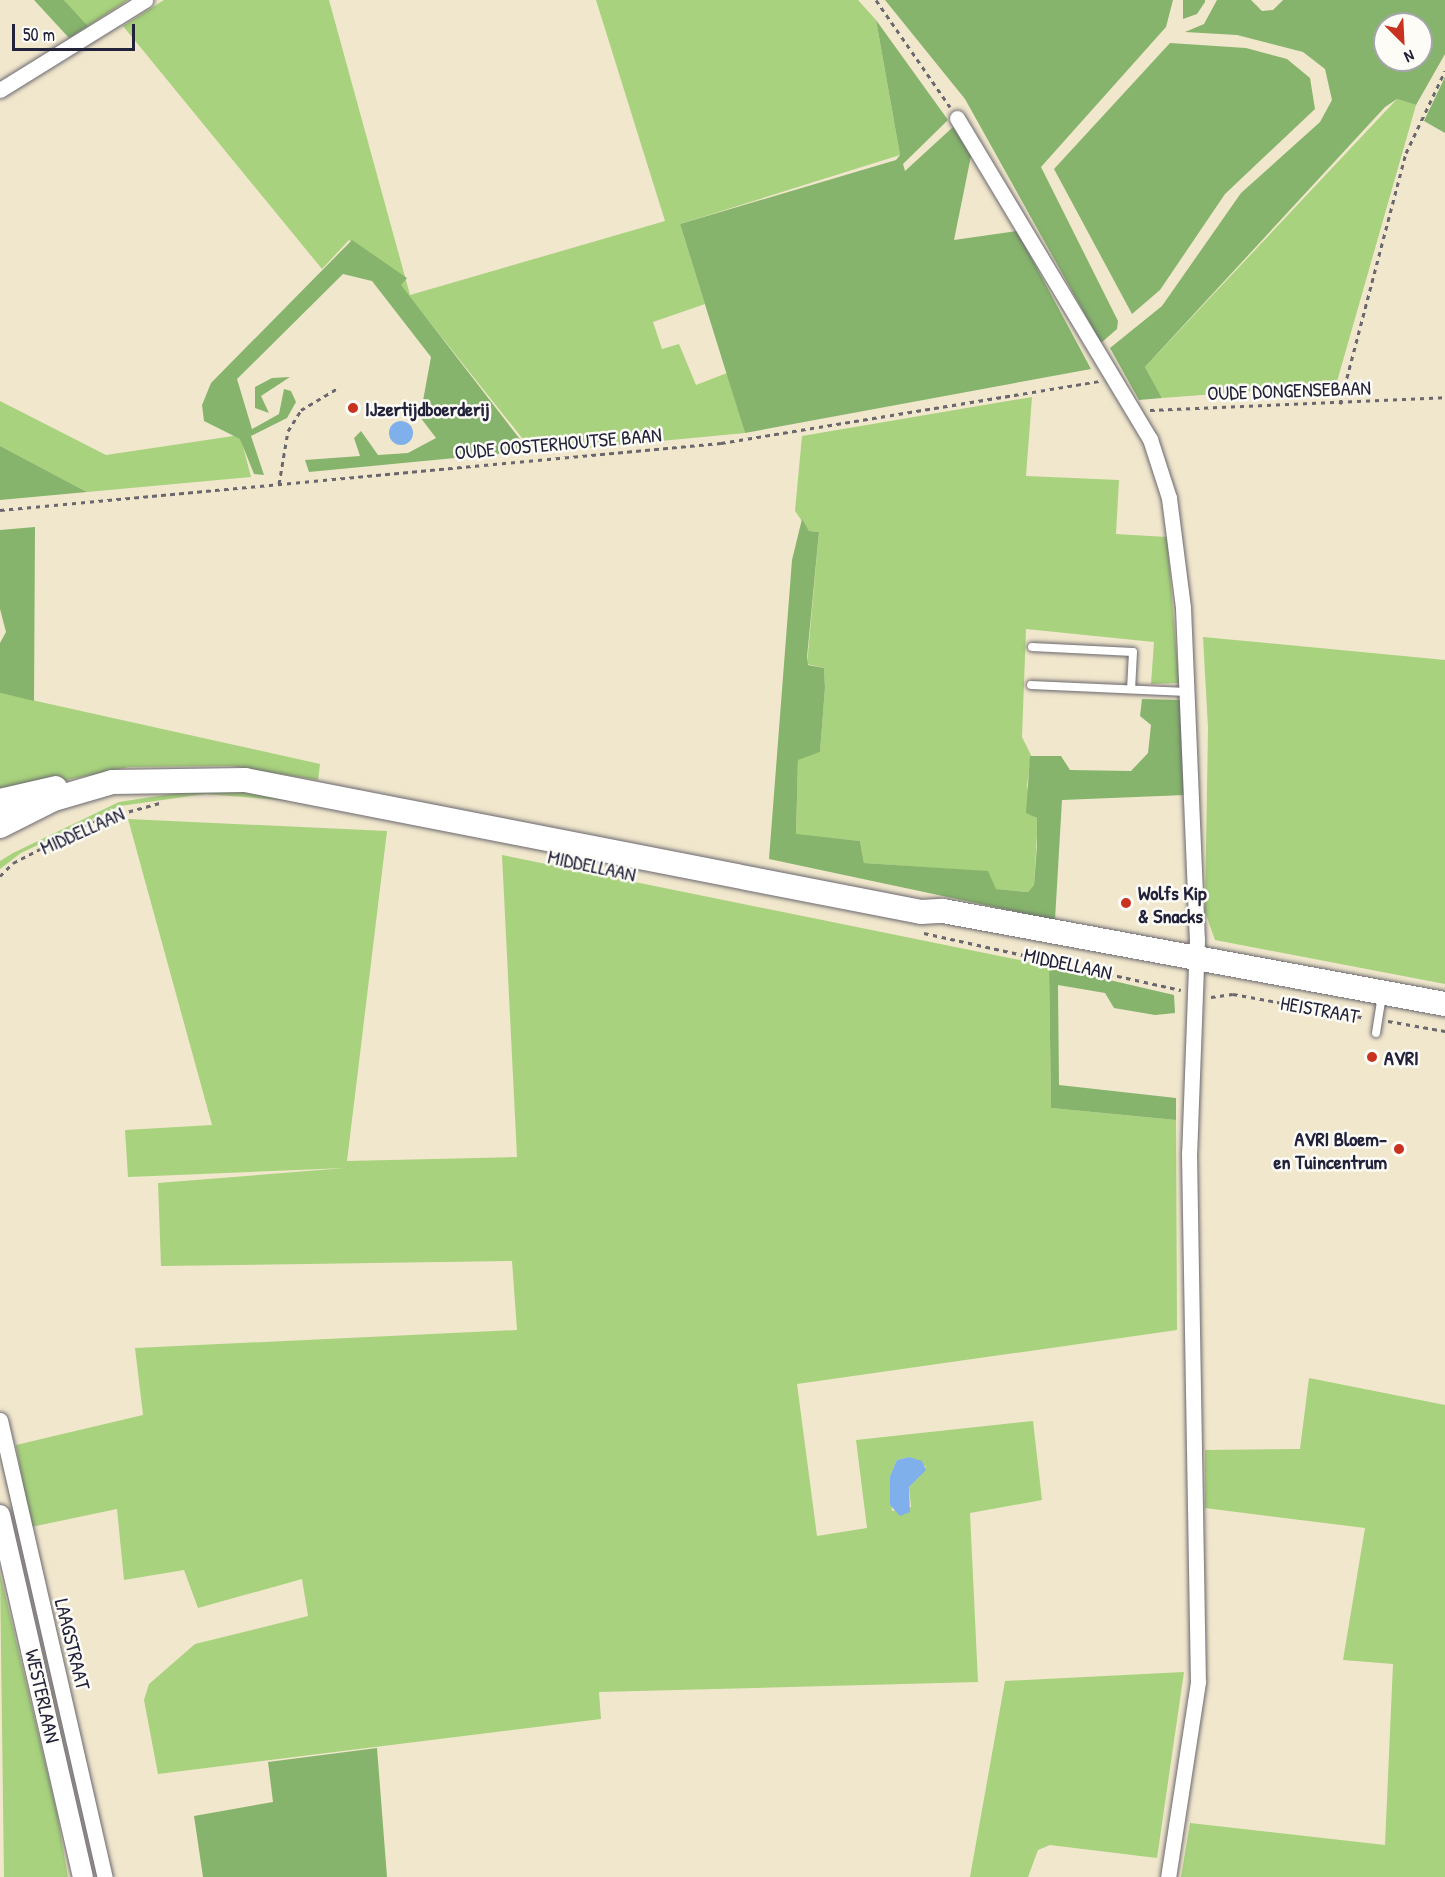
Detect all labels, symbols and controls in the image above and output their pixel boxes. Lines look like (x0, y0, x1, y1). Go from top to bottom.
scale bar (15, 12, 138, 50)
north arrow (1373, 12, 1433, 72)
text: 50 m (23, 22, 55, 47)
text: N (1401, 45, 1418, 68)
street label: OUDE DONGENSEBAAN (1207, 375, 1371, 405)
place label: IJzertijdboerderij (365, 396, 490, 420)
marker: IJzertijdboerderij (346, 401, 360, 415)
street label: OUDE OOSTERHOUTSE BAAN (454, 422, 662, 464)
street label: MIDDELLAAN (36, 801, 128, 859)
street label: MIDDELLAAN (546, 844, 638, 886)
place label: Wolfs Kip & Snacks (1138, 880, 1207, 927)
marker: Wolfs Kip & Snacks (1119, 896, 1133, 910)
street label: MIDDELLAAN (1022, 942, 1114, 984)
street label: HEISTRAAT (1279, 990, 1361, 1028)
place label: AVRI (1384, 1045, 1419, 1069)
marker: AVRI (1365, 1050, 1379, 1064)
place label: AVRI Bloem- en Tuincentrum (1274, 1126, 1387, 1173)
marker: AVRI Bloem- en Tuincentrum (1392, 1142, 1406, 1156)
street label: LAAGSTRAAT (50, 1596, 96, 1692)
street label: WESTERLAAN (21, 1647, 65, 1745)

